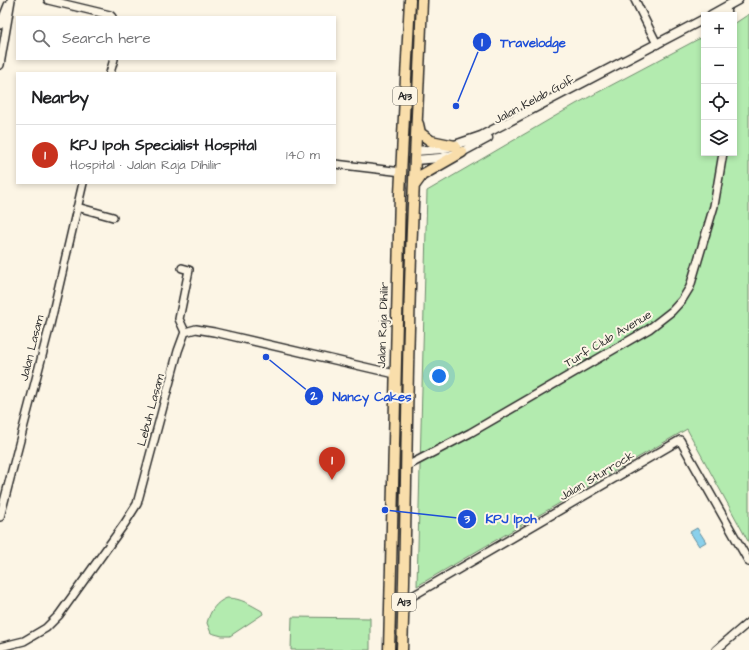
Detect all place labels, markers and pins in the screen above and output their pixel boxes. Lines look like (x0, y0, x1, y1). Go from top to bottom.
callout: Travelodge (472, 30, 574, 55)
callout: Nancy Cakes (304, 384, 419, 409)
pin: 1 (319, 447, 345, 480)
callout: KPJ Ipoh (457, 506, 544, 531)

